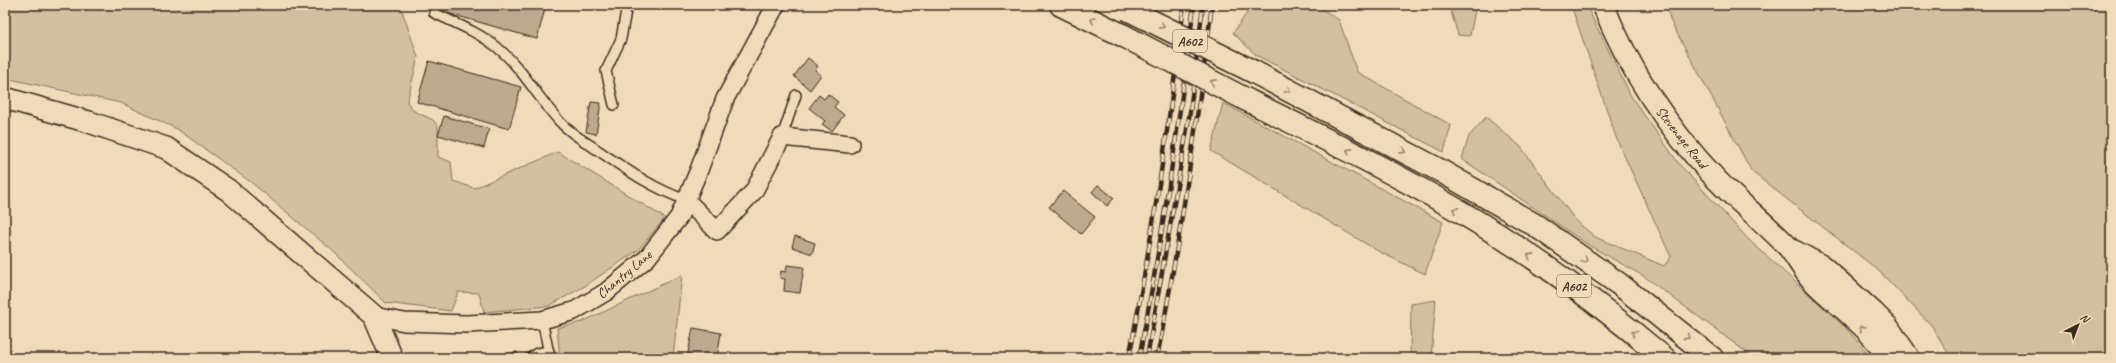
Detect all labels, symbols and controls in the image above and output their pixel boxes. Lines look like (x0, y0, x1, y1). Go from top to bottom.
one-way arrow (1089, 17, 1097, 25)
one-way arrow (1157, 22, 1165, 29)
road number: A602 (1173, 30, 1207, 52)
one-way arrow (1209, 79, 1217, 87)
one-way arrow (1284, 85, 1291, 93)
street label: Stevenage Road (1652, 103, 1713, 174)
one-way arrow (1399, 146, 1406, 153)
one-way arrow (1346, 148, 1353, 155)
one-way arrow (1452, 207, 1459, 214)
street label: Chantry Lane (593, 246, 656, 302)
one-way arrow (1527, 253, 1534, 260)
one-way arrow (1581, 255, 1588, 263)
road number: A602 (1557, 275, 1591, 297)
north arrow (2058, 305, 2098, 345)
text: N (2077, 310, 2094, 327)
one-way arrow (1859, 325, 1867, 333)
one-way arrow (1632, 331, 1639, 338)
one-way arrow (1682, 333, 1689, 340)

